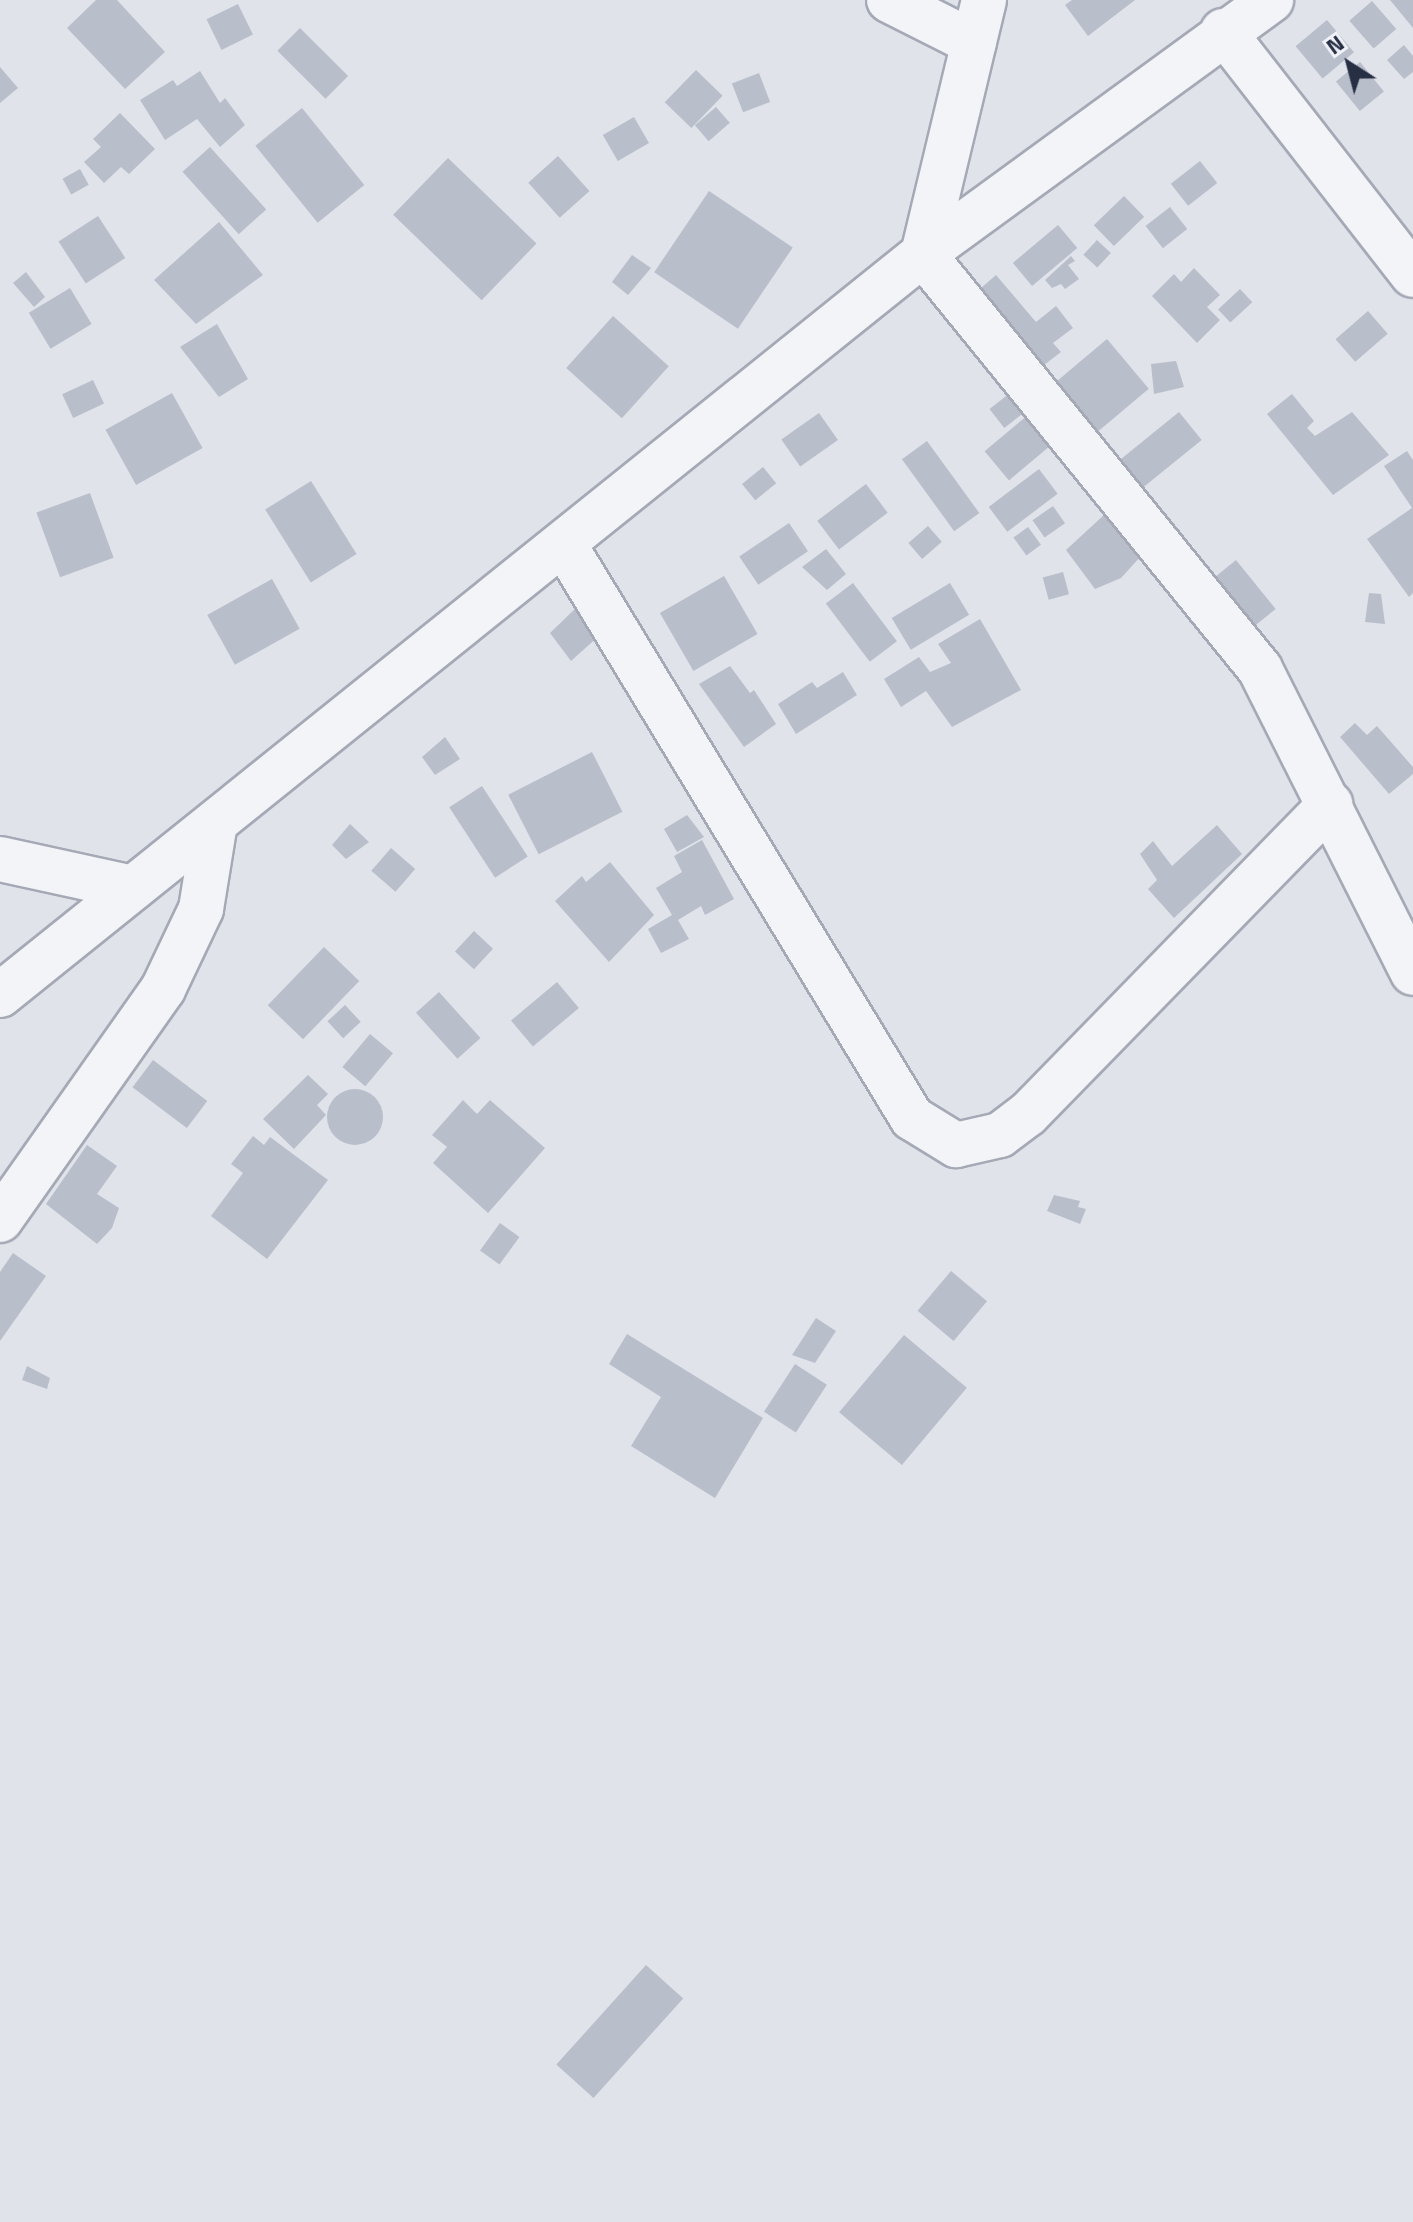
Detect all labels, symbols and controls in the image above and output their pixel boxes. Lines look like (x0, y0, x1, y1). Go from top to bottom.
north arrow (1309, 24, 1389, 104)
text: N (1319, 26, 1351, 63)

